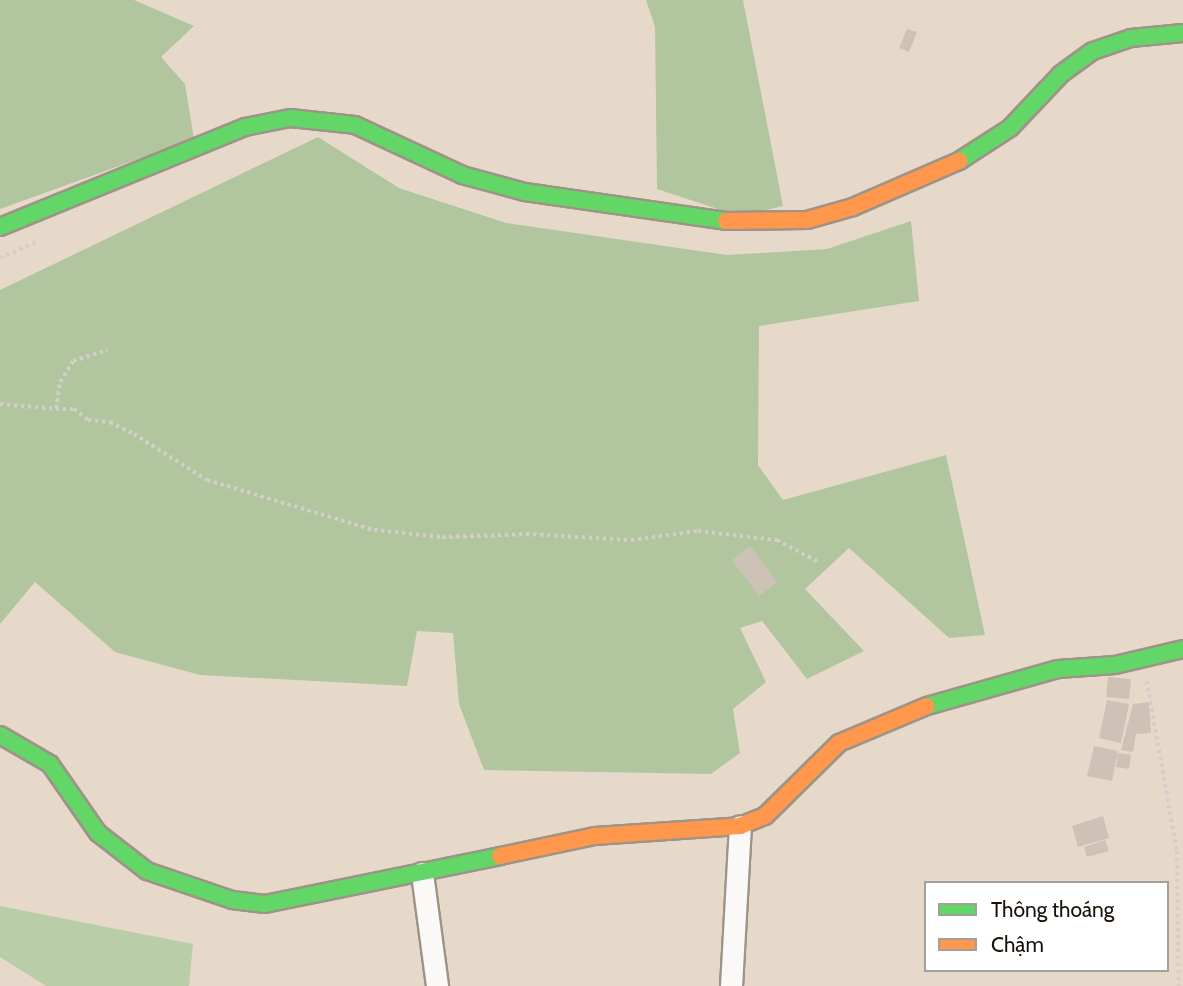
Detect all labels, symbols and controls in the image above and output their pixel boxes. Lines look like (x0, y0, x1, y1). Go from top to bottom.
legend (924, 881, 1169, 972)
text: Thông thoáng (991, 897, 1114, 922)
text: Chậm (991, 932, 1044, 957)

